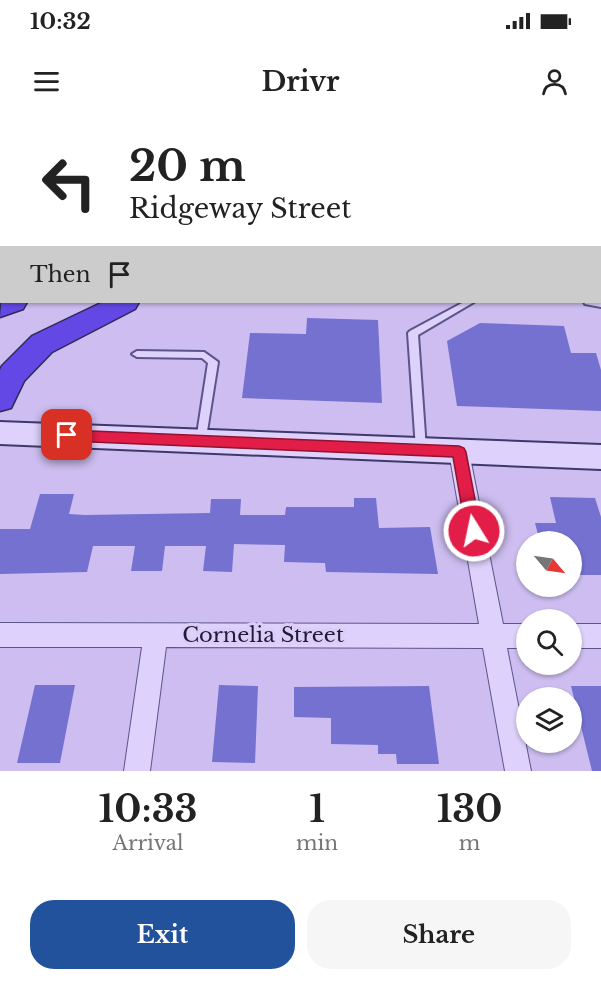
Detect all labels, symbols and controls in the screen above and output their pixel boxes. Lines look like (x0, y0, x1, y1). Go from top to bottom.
text: 10:32 (30, 8, 91, 35)
icon: menu (30, 65, 63, 98)
text: Drivr (261, 65, 340, 98)
icon: person (538, 65, 571, 98)
text: 20 m (129, 140, 246, 192)
icon: left (30, 144, 108, 222)
text: Ridgeway Street (129, 192, 351, 225)
icon: arrive (103, 258, 136, 291)
text: Then (30, 261, 91, 288)
pin (41, 409, 92, 460)
icon: arrive (50, 418, 83, 451)
position arrow (442, 499, 506, 563)
north arrow (516, 531, 582, 597)
map controls (516, 531, 582, 753)
button: search (516, 609, 582, 675)
street label: Cornelia Street (182, 622, 344, 648)
button: layers (516, 687, 582, 753)
text: 10:33 (99, 787, 198, 832)
text: 1 (309, 787, 325, 832)
text: 130 (437, 787, 502, 832)
text: Arrival (113, 831, 183, 855)
text: min (296, 831, 338, 855)
text: m (459, 831, 480, 855)
button: Exit (30, 900, 295, 969)
button: Share (307, 900, 571, 969)

